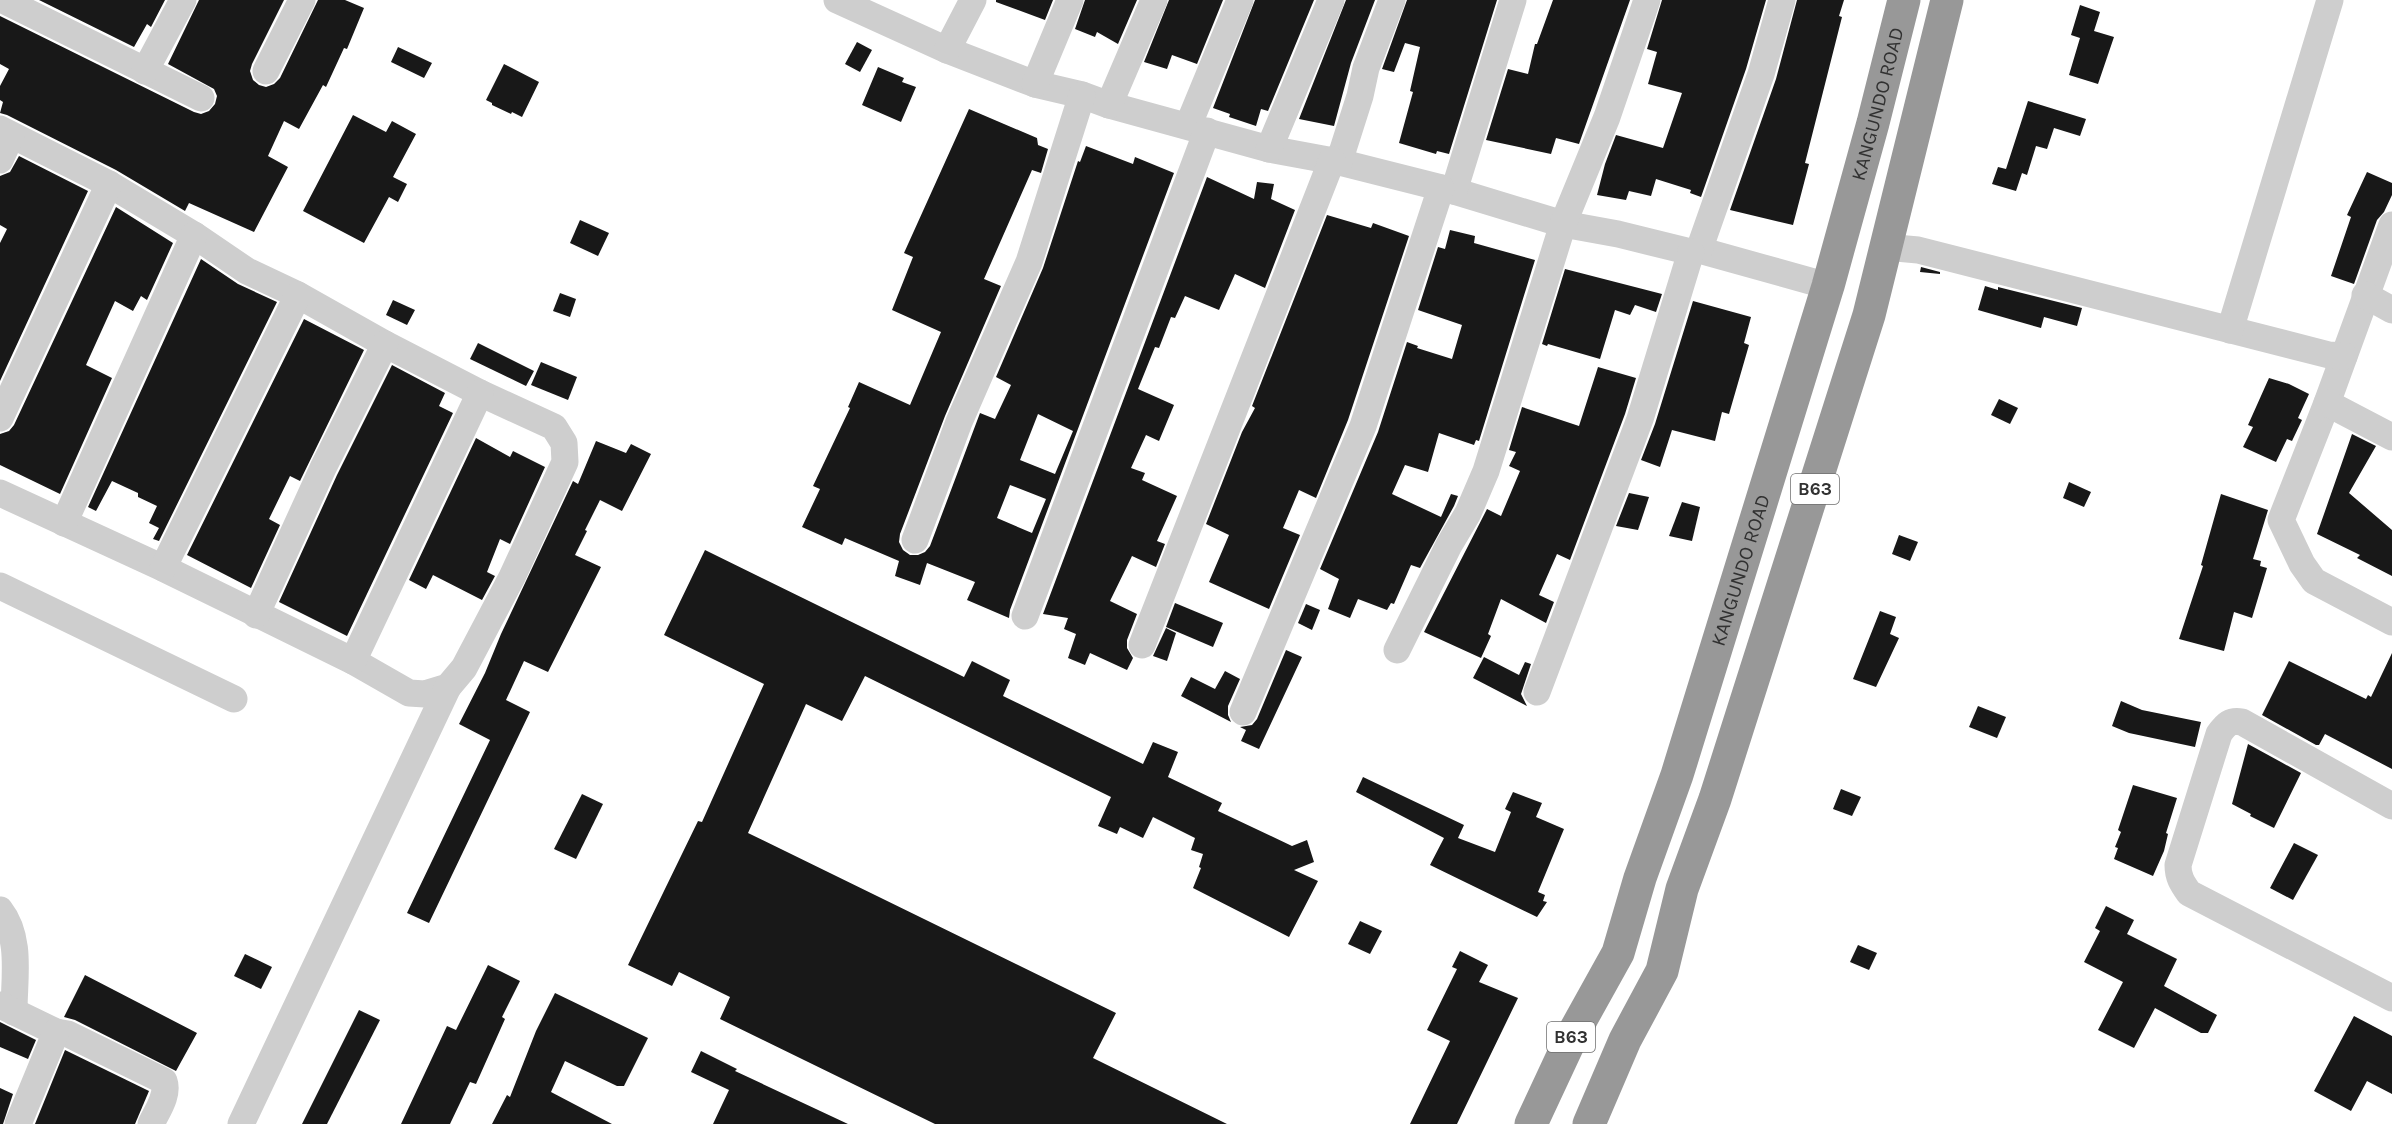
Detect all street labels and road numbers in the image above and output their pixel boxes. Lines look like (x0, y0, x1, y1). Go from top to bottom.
street label: KANGUNDO ROAD (1846, 25, 1908, 183)
road number: B63 (1791, 474, 1839, 504)
street label: KANGUNDO ROAD (1706, 491, 1775, 649)
road number: B63 (1547, 1022, 1595, 1052)

